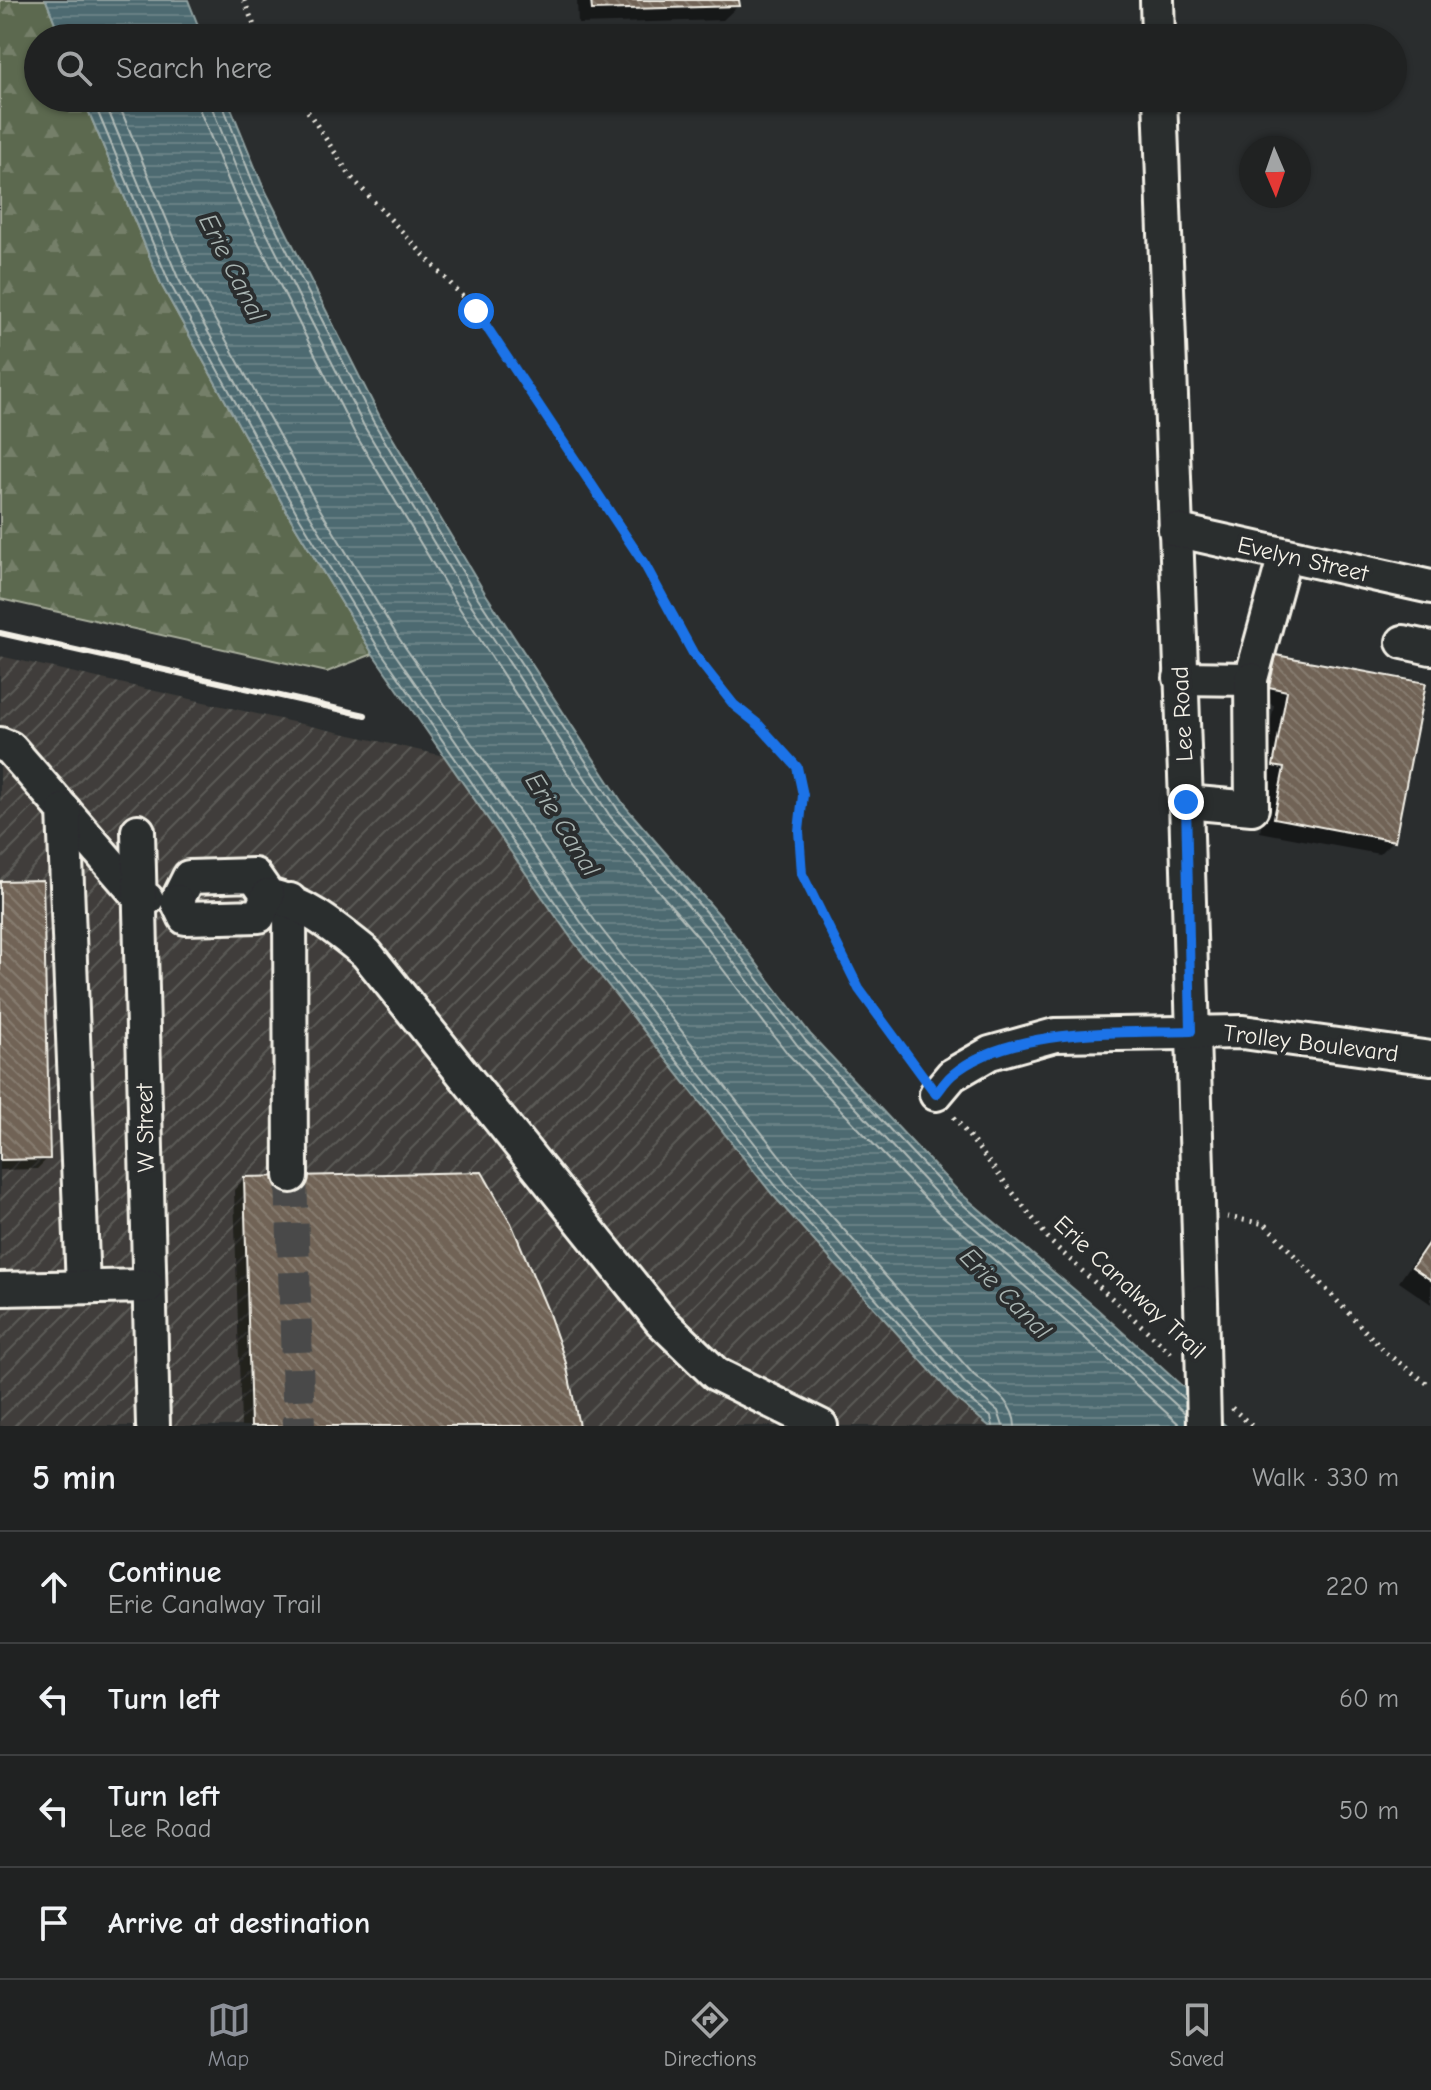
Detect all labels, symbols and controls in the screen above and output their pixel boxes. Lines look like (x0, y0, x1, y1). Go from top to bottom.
search box (24, 24, 1407, 112)
icon: search (52, 46, 96, 90)
text: Search here (116, 51, 272, 86)
north arrow (1239, 136, 1311, 208)
water label: Erie Canal (192, 209, 272, 326)
route start (458, 293, 494, 329)
street label: Evelyn Street (1235, 530, 1372, 588)
street label: Lee Road (1166, 666, 1198, 762)
water label: Erie Canal (519, 767, 606, 882)
route end (1168, 784, 1204, 820)
street label: Trolley Boulevard (1222, 1018, 1400, 1068)
street label: W Street (130, 1082, 160, 1173)
street label: Erie Canalway Trail (1048, 1209, 1212, 1365)
water label: Erie Canal (954, 1242, 1057, 1346)
text: 5 min (32, 1458, 116, 1498)
text: Walk · 330 m (1252, 1463, 1399, 1493)
text: Continue (108, 1555, 222, 1590)
icon: ahead (32, 1565, 76, 1609)
text: 220 m (1326, 1572, 1399, 1602)
text: Erie Canalway Trail (108, 1590, 322, 1620)
icon: left (32, 1677, 76, 1721)
text: Turn left (108, 1682, 220, 1717)
text: 60 m (1339, 1684, 1399, 1714)
text: Turn left (108, 1779, 220, 1814)
icon: left (32, 1789, 76, 1833)
text: 50 m (1339, 1796, 1399, 1826)
text: Lee Road (108, 1814, 211, 1844)
icon: arrive (32, 1901, 76, 1945)
text: Arrive at destination (108, 1906, 370, 1941)
tab: Map (207, 1998, 251, 2072)
tab: Directions (664, 1998, 757, 2072)
tab: Saved (1170, 1998, 1224, 2072)

